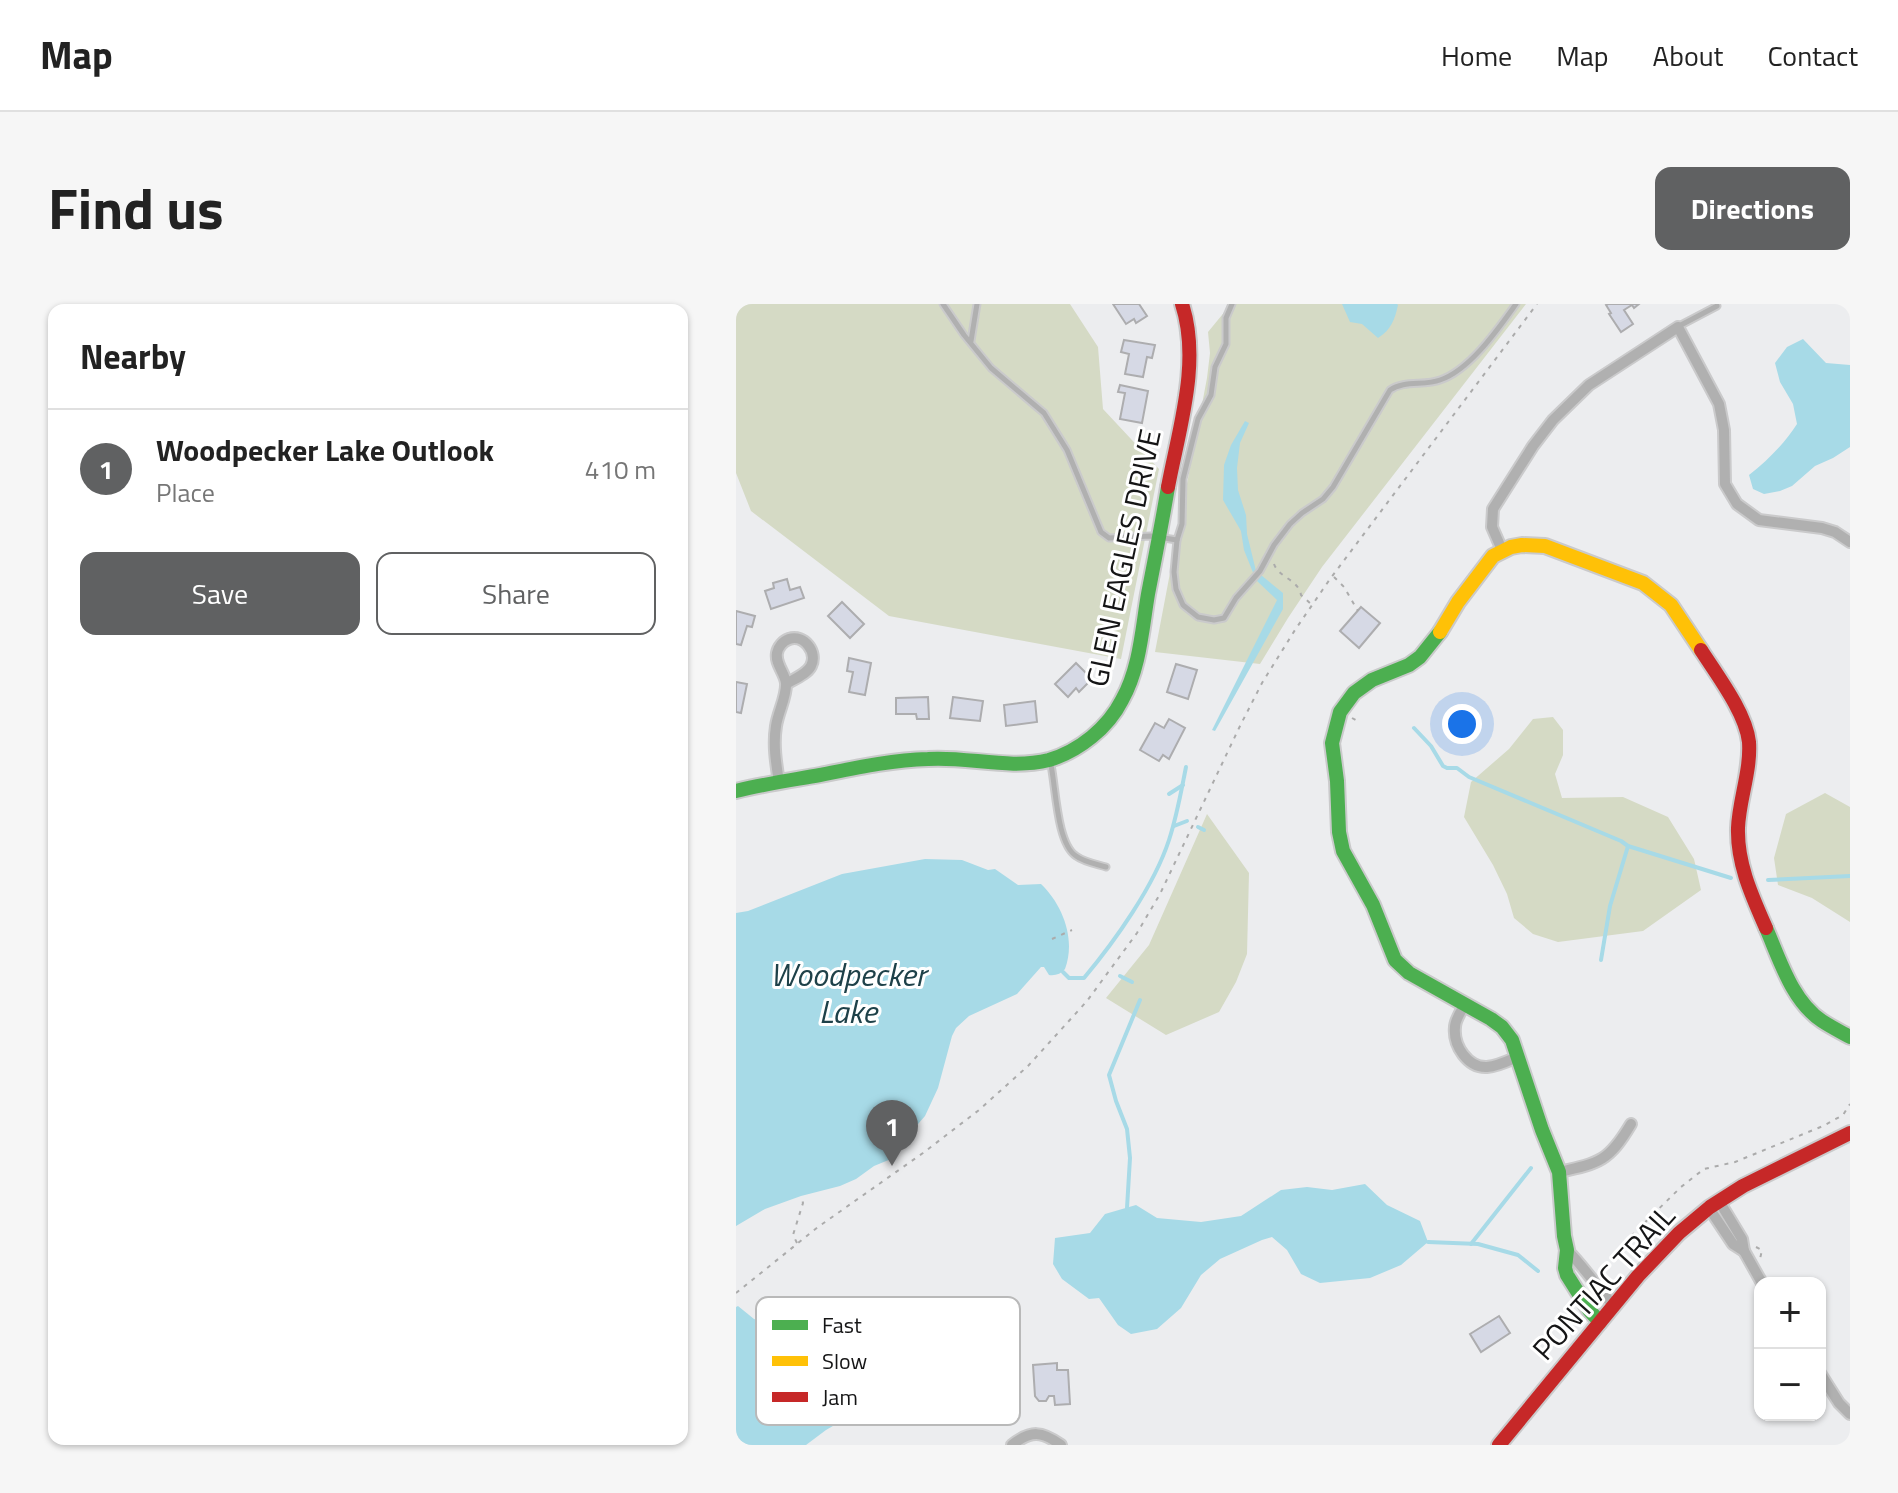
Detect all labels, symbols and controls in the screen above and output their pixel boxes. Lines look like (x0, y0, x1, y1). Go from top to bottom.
text: Map (40, 26, 113, 84)
text: Home (1441, 34, 1512, 77)
text: Map (1556, 34, 1609, 77)
text: About (1653, 34, 1723, 77)
text: Contact (1767, 34, 1858, 77)
text: Find us (48, 166, 224, 251)
button: Directions (1655, 167, 1850, 250)
text: Nearby (80, 330, 186, 382)
street label: GLEN EAGLES DRIVE (1073, 425, 1173, 691)
text: Woodpecker Lake Outlook (156, 427, 494, 473)
text: 1 (99, 450, 113, 489)
text: 410 m (585, 450, 656, 489)
text: Place (156, 473, 215, 512)
button: Save (80, 552, 360, 635)
button: Share (376, 552, 656, 635)
your location (1442, 704, 1482, 744)
water label: Woodpecker Lake (770, 950, 930, 1035)
pin: 1 (866, 1100, 918, 1166)
street label: PONTIAC TRAIL (1521, 1194, 1686, 1370)
map controls (1754, 1277, 1826, 1421)
button: + (1754, 1277, 1826, 1349)
legend (756, 1297, 1020, 1425)
text: Fast (822, 1308, 862, 1342)
text: Slow (822, 1344, 868, 1378)
button: − (1754, 1349, 1826, 1421)
text: Jam (822, 1380, 858, 1414)

